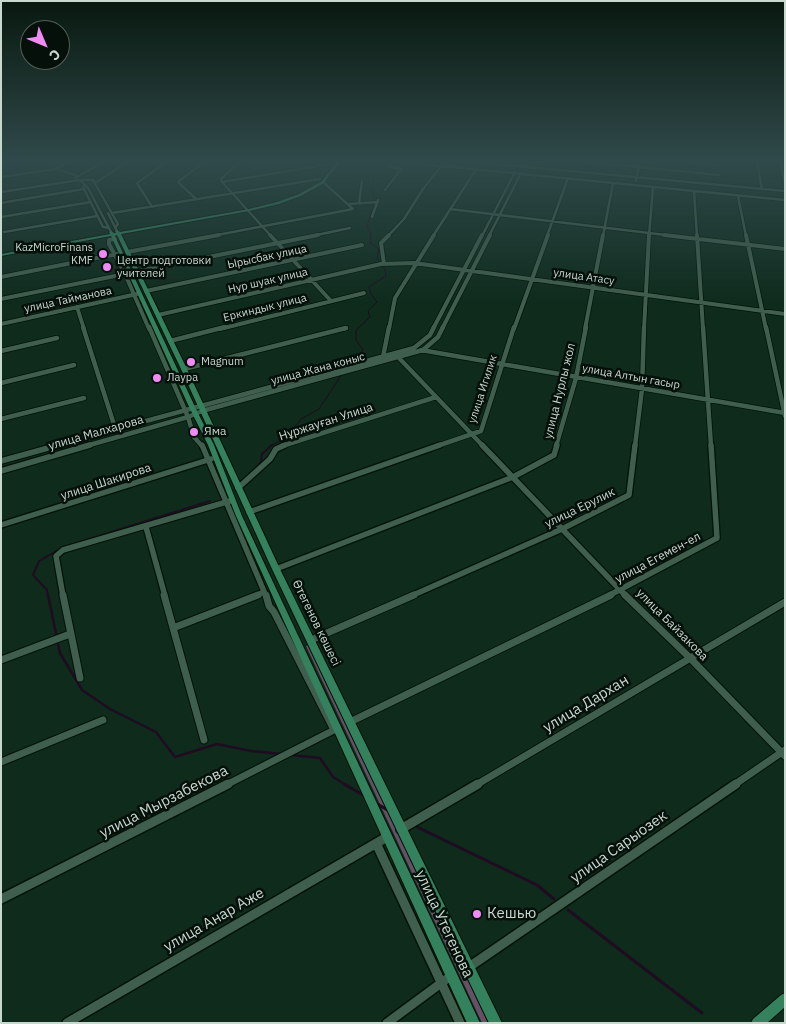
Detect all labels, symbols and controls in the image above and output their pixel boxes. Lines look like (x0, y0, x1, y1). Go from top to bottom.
north arrow (20, 20, 70, 70)
text: С (45, 45, 64, 64)
place label: KazMicroFinans KMF (15, 241, 93, 267)
street label: Ырысбак улица (226, 242, 308, 272)
marker: KazMicroFinans KMF (97, 248, 109, 260)
place label: Центр подготовки учителей (117, 254, 211, 280)
marker: Центр подготовки учителей (101, 261, 113, 273)
street label: Нур шуак улица (227, 265, 309, 297)
street label: улица Атасу (553, 266, 615, 288)
street label: улица Тайманова (23, 284, 113, 316)
street label: Еркиндык улица (222, 291, 308, 325)
street label: улица Нурлы жол (541, 342, 579, 440)
street label: улица Жана коныс (270, 350, 366, 388)
street label: улица Игилик (466, 353, 500, 425)
place label: Magnum (201, 355, 244, 369)
marker: Magnum (185, 356, 197, 368)
street label: улица Алтын гасыр (581, 362, 681, 392)
place label: Лаура (167, 371, 198, 385)
marker: Лаура (151, 372, 163, 384)
street label: Нұржауған Улица (277, 400, 375, 444)
street label: улица Малхарова (47, 413, 145, 453)
place label: Яма (204, 425, 226, 439)
marker: Яма (188, 426, 200, 438)
street label: улица Шакирова (59, 461, 153, 503)
street label: улица Ерулик (543, 485, 617, 531)
street label: улица Егемен-ел (613, 529, 703, 587)
street label: Өтегенов көшесі (289, 578, 343, 668)
street label: улица Байзакова (633, 586, 711, 664)
street label: улица Дархан (540, 671, 632, 737)
street label: улица Мырзабекова (97, 762, 231, 842)
street label: улица Сарыозек (567, 807, 671, 887)
street label: улица Утегенова (411, 867, 477, 981)
street label: улица Анар Аже (161, 884, 267, 956)
place label: Кешью (487, 905, 536, 923)
marker: Кешью (471, 908, 483, 920)

